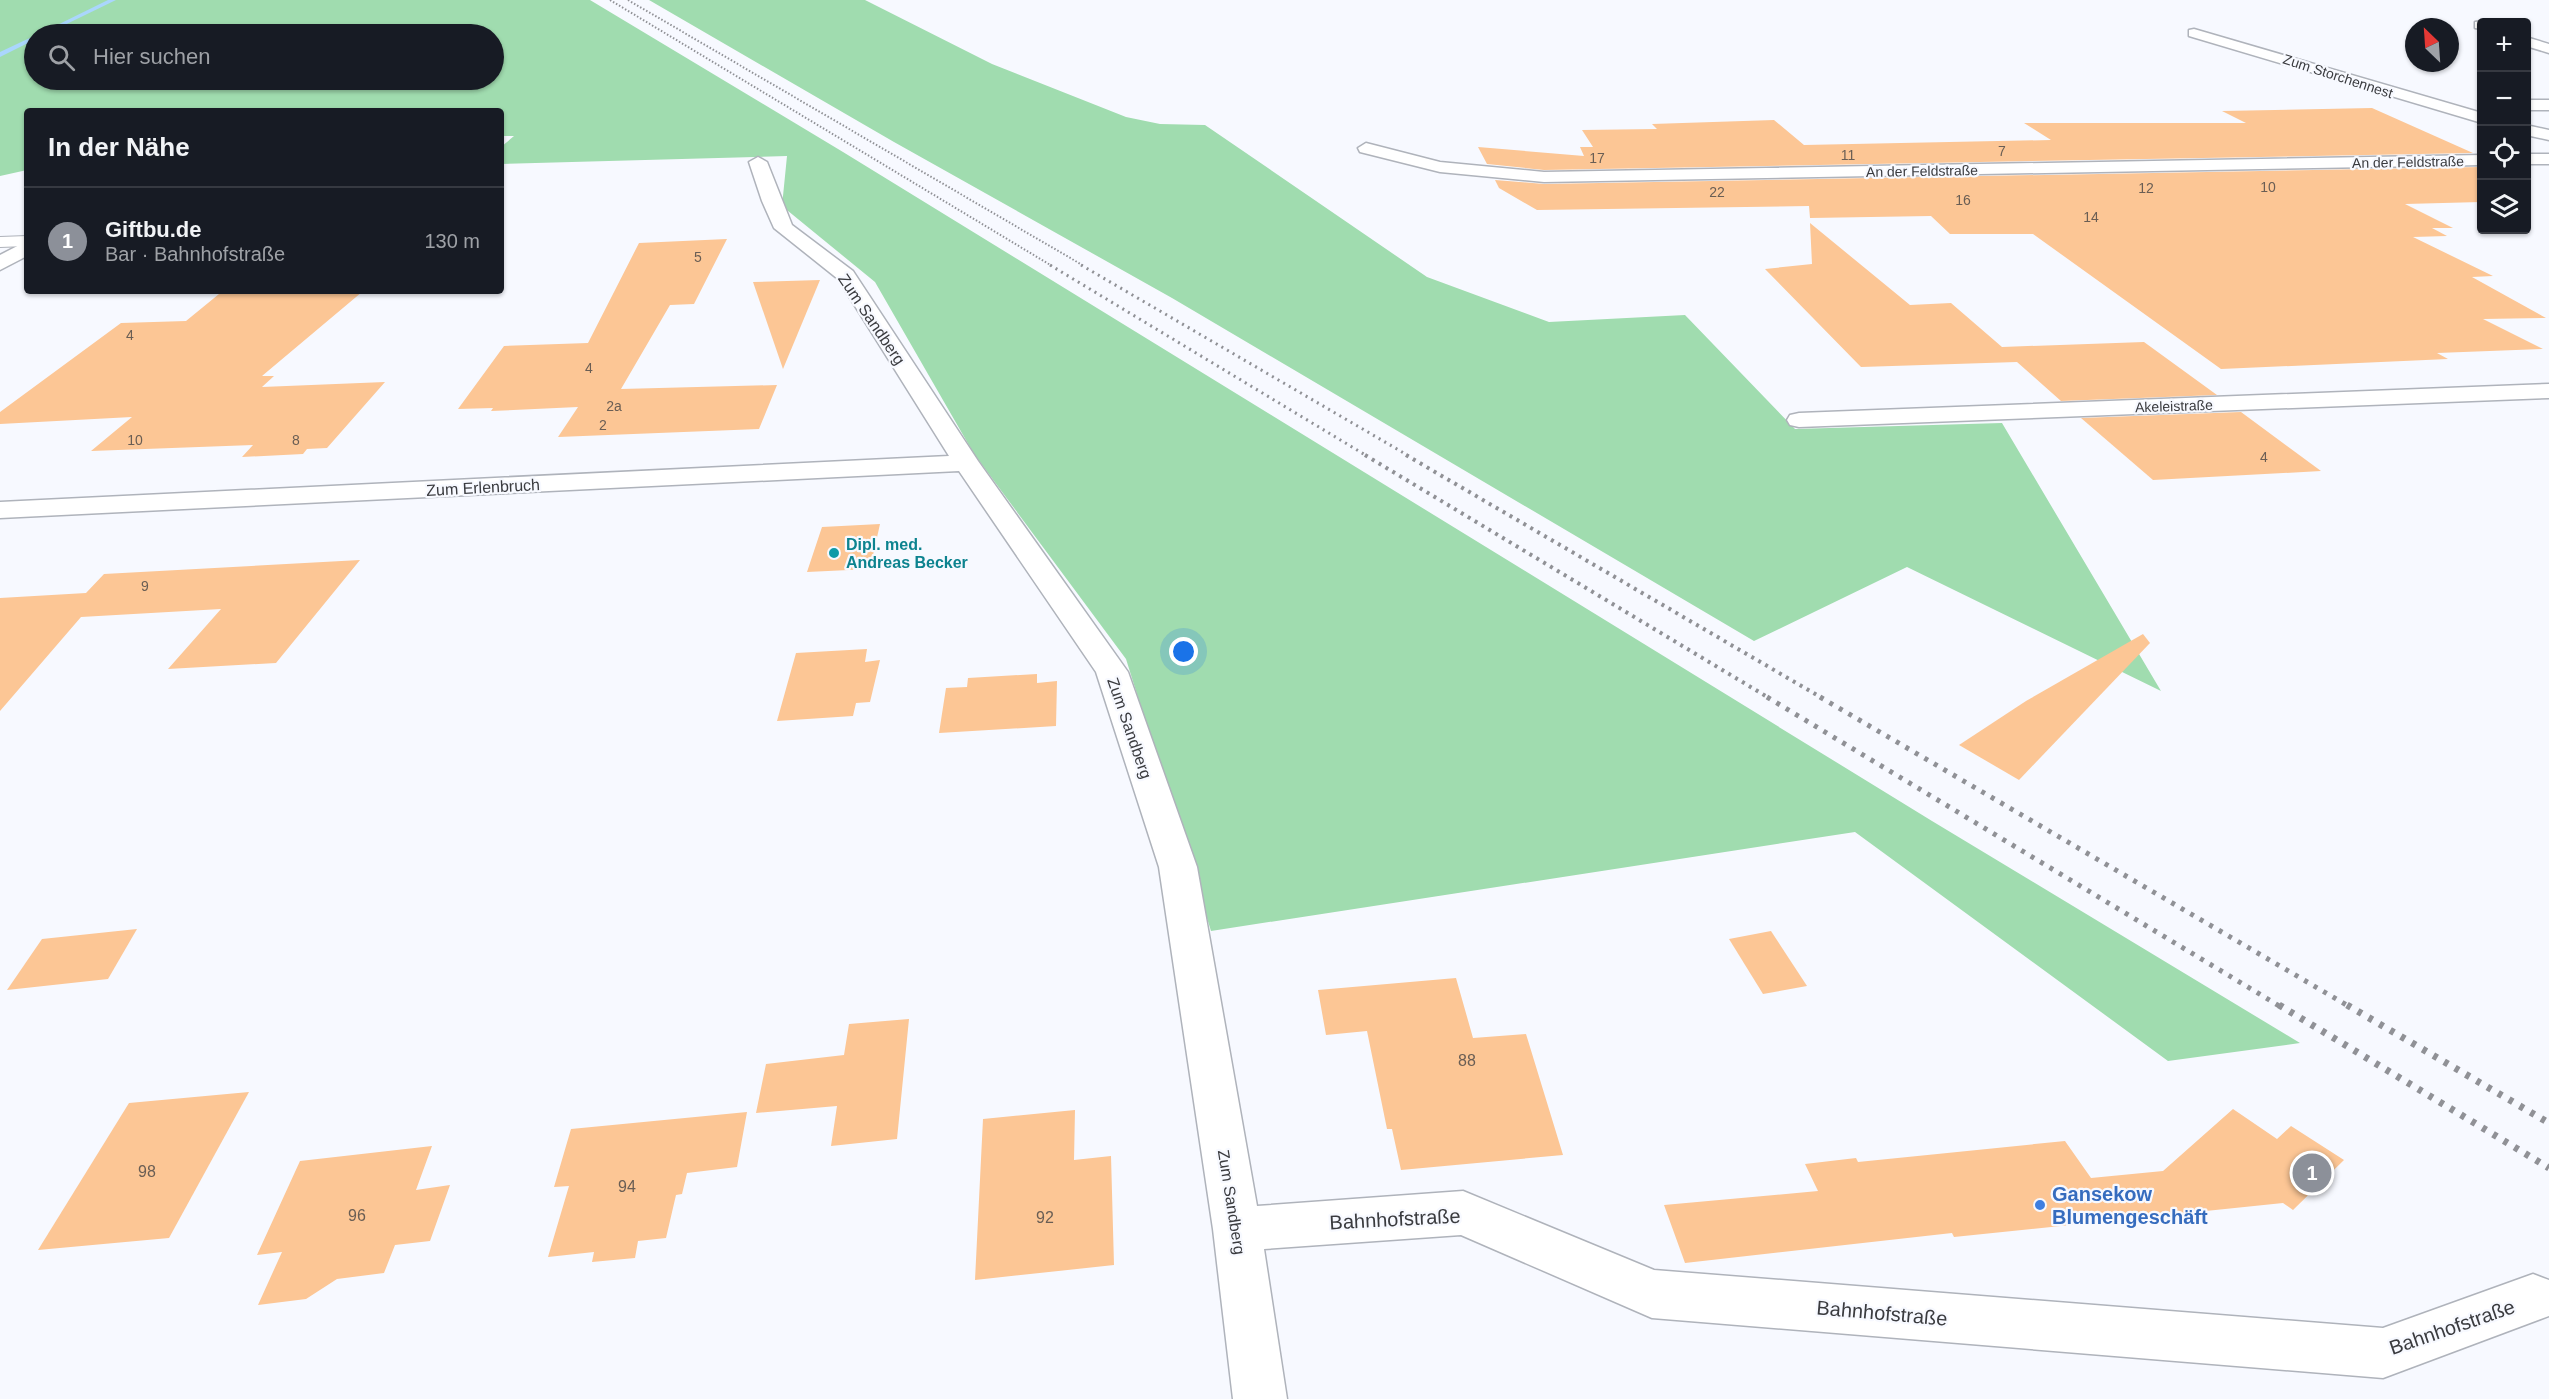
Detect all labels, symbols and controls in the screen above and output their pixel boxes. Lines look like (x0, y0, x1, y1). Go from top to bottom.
north arrow (2405, 18, 2459, 72)
map controls (2477, 18, 2531, 234)
button: + (2477, 18, 2531, 72)
search box (24, 24, 504, 90)
icon: search (45, 41, 78, 74)
text: Hier suchen (93, 44, 210, 69)
street label: Zum Storchennest (2281, 51, 2395, 101)
button: − (2477, 72, 2531, 126)
button: locate (2477, 126, 2531, 180)
text: In der Nähe (48, 132, 190, 162)
house number: 7 (1998, 143, 2006, 159)
house number: 11 (1841, 147, 1855, 163)
house number: 17 (1589, 150, 1605, 166)
street label: An der Feldstraße (2352, 153, 2464, 171)
street label: An der Feldstraße (1866, 162, 1978, 180)
house number: 10 (2260, 179, 2276, 195)
house number: 12 (2138, 180, 2154, 196)
button: layers (2477, 180, 2531, 234)
house number: 22 (1709, 184, 1725, 200)
house number: 16 (1955, 192, 1971, 208)
house number: 14 (2083, 209, 2099, 225)
text: Giftbu.de (105, 217, 202, 242)
text: 1 (62, 230, 73, 252)
text: 130 m (424, 230, 480, 252)
text: Bar · Bahnhofstraße (105, 243, 285, 265)
house number: 5 (694, 249, 702, 265)
street label: Zum Sandberg (835, 271, 908, 368)
house number: 4 (126, 327, 134, 343)
house number: 4 (585, 360, 593, 376)
street label: Akeleistraße (2135, 397, 2213, 415)
house number: 2a (606, 398, 622, 414)
house number: 2 (599, 417, 607, 433)
house number: 10 (127, 432, 143, 448)
house number: 8 (292, 432, 300, 448)
house number: 4 (2260, 449, 2268, 465)
street label: Zum Erlenbruch (426, 476, 540, 499)
place label: Dipl. med. Andreas Becker (846, 536, 968, 571)
marker: Dipl. med. Andreas Becker (827, 546, 841, 560)
house number: 9 (141, 578, 149, 594)
your location (1169, 637, 1198, 666)
street label: Zum Sandberg (1104, 675, 1155, 781)
house number: 88 (1458, 1052, 1476, 1069)
street label: Zum Sandberg (1215, 1148, 1248, 1256)
pin: 1 (2292, 1150, 2332, 1196)
house number: 98 (138, 1163, 156, 1180)
house number: 94 (618, 1178, 636, 1195)
place label: Gansekow Blumengeschäft (2052, 1183, 2208, 1228)
marker: Gansekow Blumengeschäft (2033, 1198, 2047, 1212)
street label: Bahnhofstraße (1329, 1205, 1461, 1233)
house number: 96 (348, 1207, 366, 1224)
house number: 92 (1036, 1209, 1054, 1226)
street label: Bahnhofstraße (2386, 1295, 2518, 1359)
street label: Bahnhofstraße (1816, 1296, 1948, 1330)

